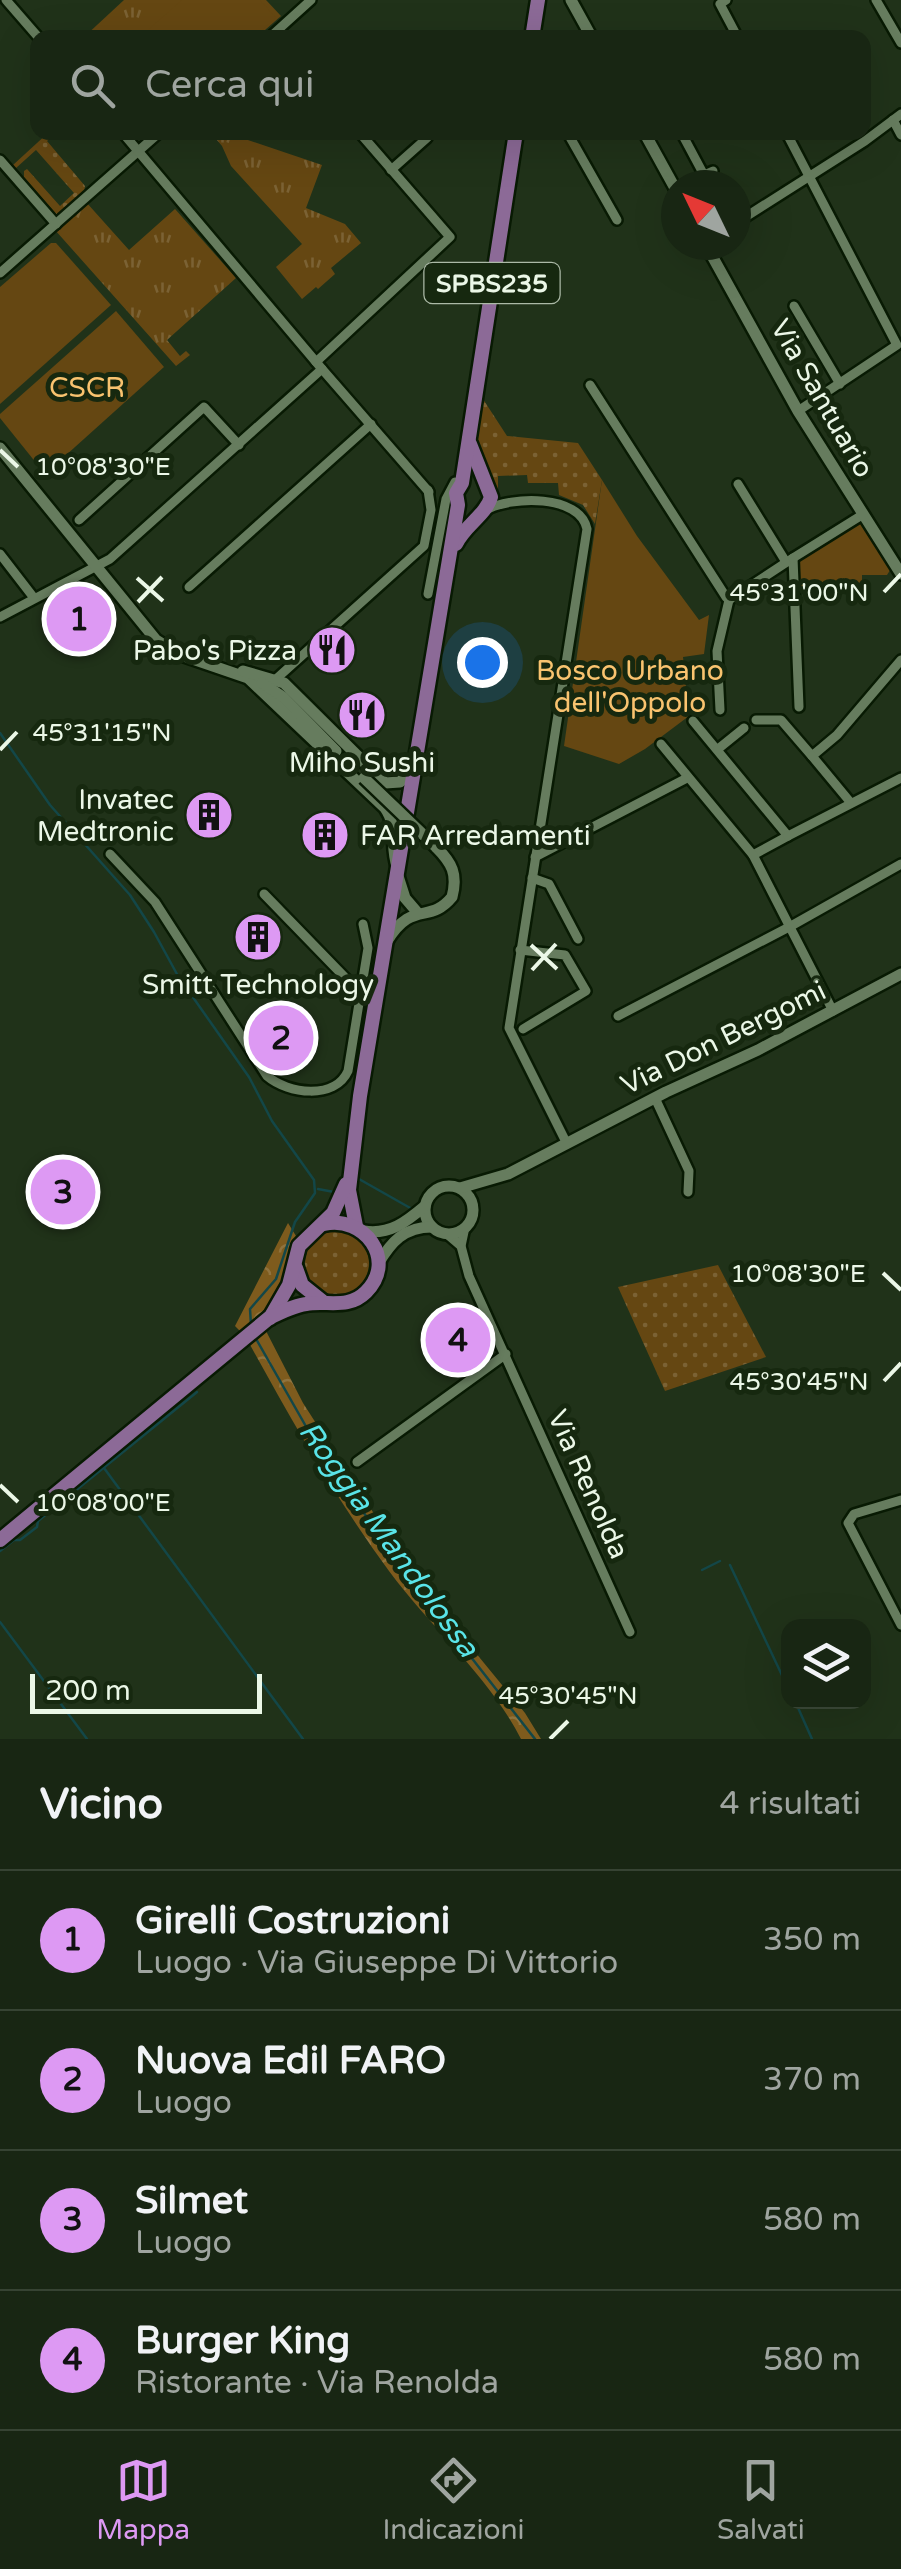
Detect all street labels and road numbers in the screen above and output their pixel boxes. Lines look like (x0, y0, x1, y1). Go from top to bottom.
road number: SPBS235 (424, 263, 560, 303)
street label: Via Santuario (763, 313, 881, 484)
street label: Via Don Bergomi (615, 974, 831, 1102)
street label: Via Renolda (540, 1405, 636, 1564)

